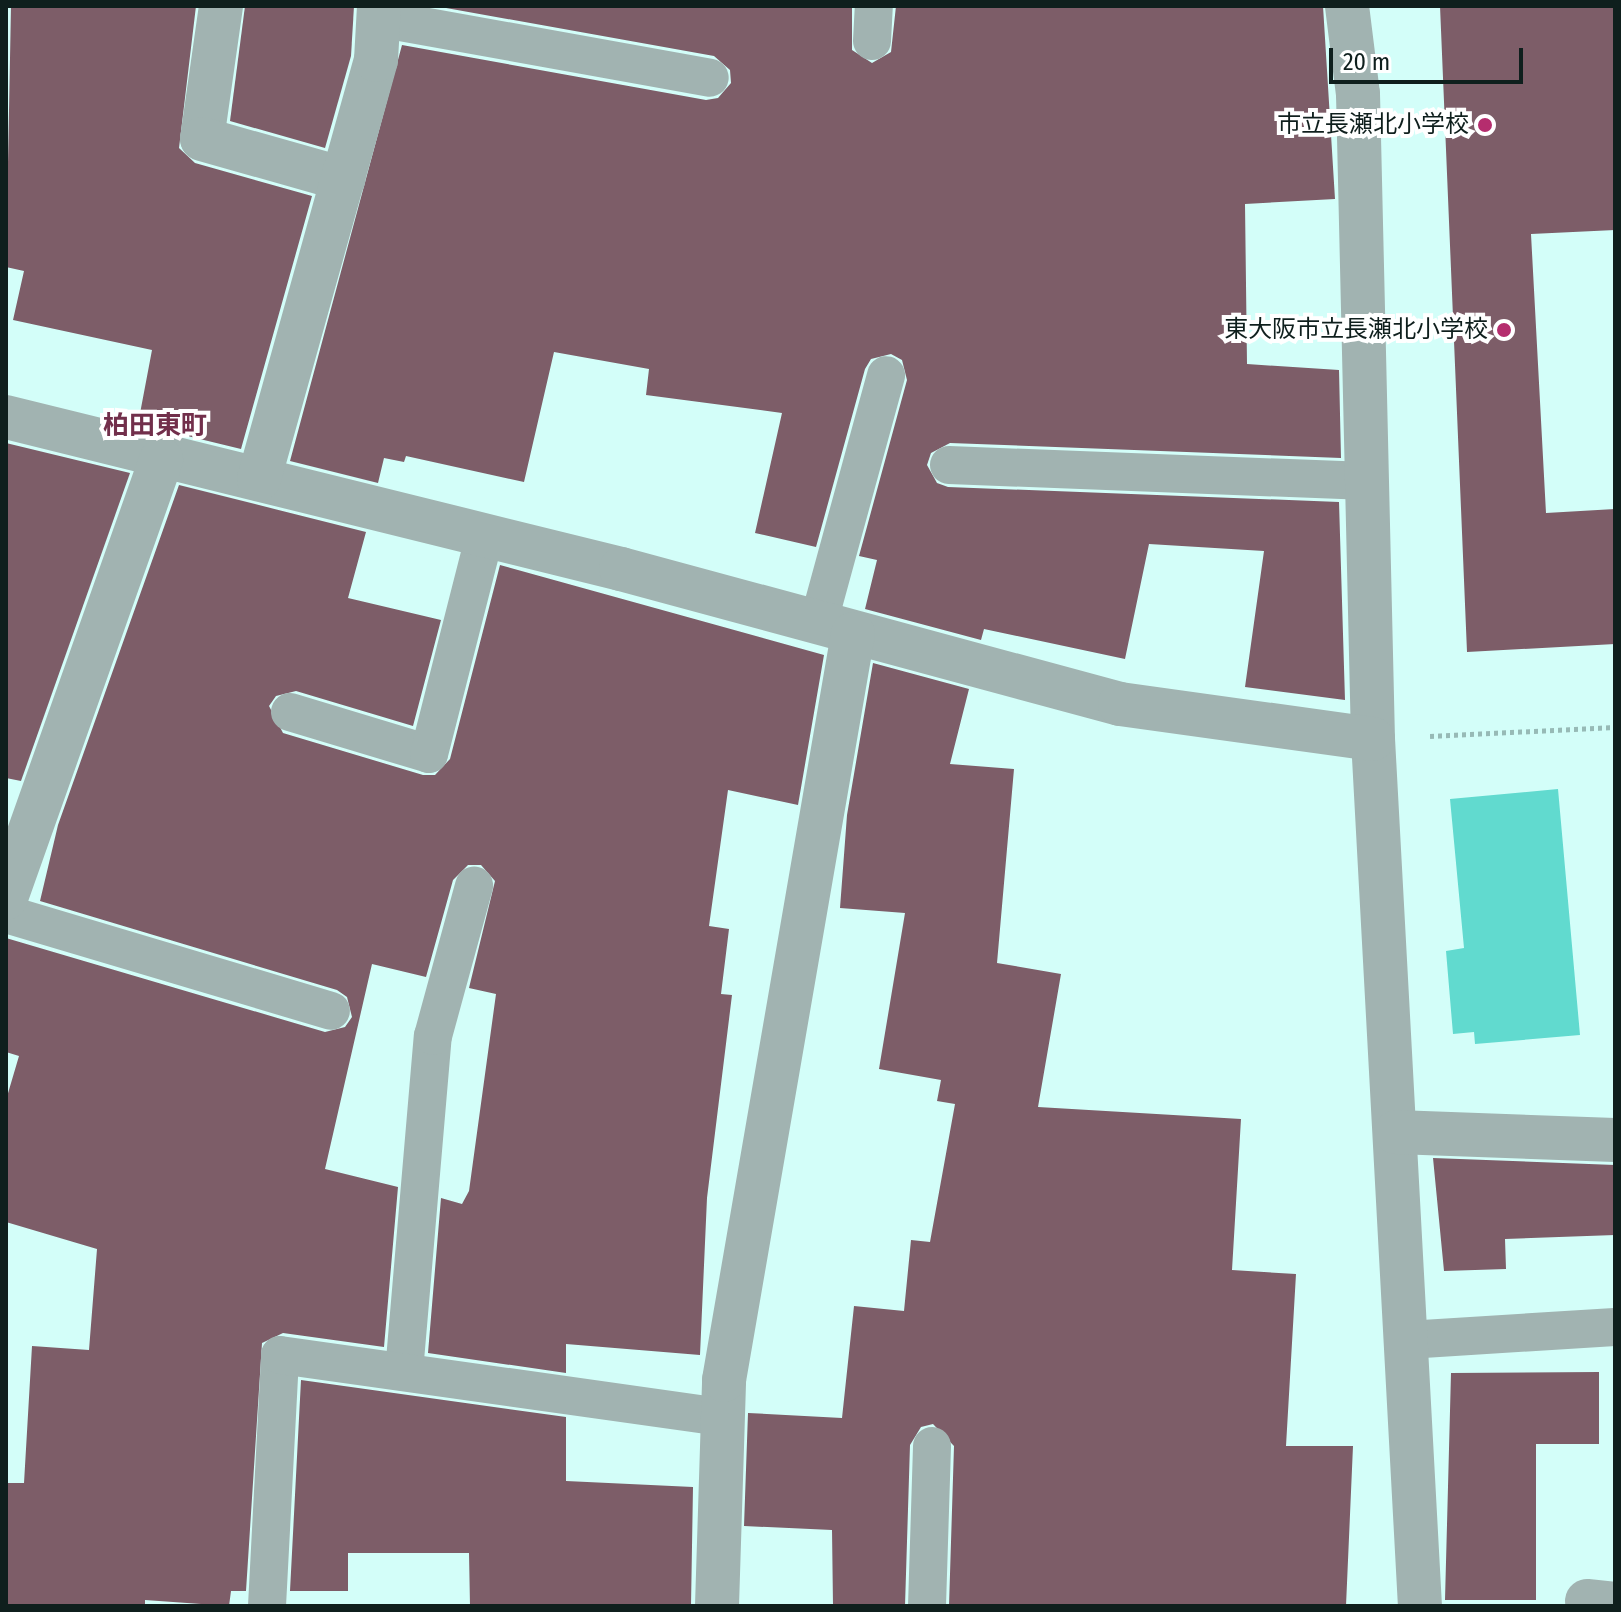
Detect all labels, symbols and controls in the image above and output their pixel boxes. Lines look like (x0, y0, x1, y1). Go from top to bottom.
scale bar (1333, 32, 1527, 82)
text: 20 m (1343, 48, 1390, 76)
place label: 市立長瀬北小学校 (1277, 111, 1469, 139)
marker: 市立長瀬北小学校 (1476, 116, 1494, 134)
place label: 東大阪市立長瀬北小学校 (1224, 316, 1488, 344)
marker: 東大阪市立長瀬北小学校 (1495, 321, 1513, 339)
district label: 柏田東町 (103, 410, 207, 442)

